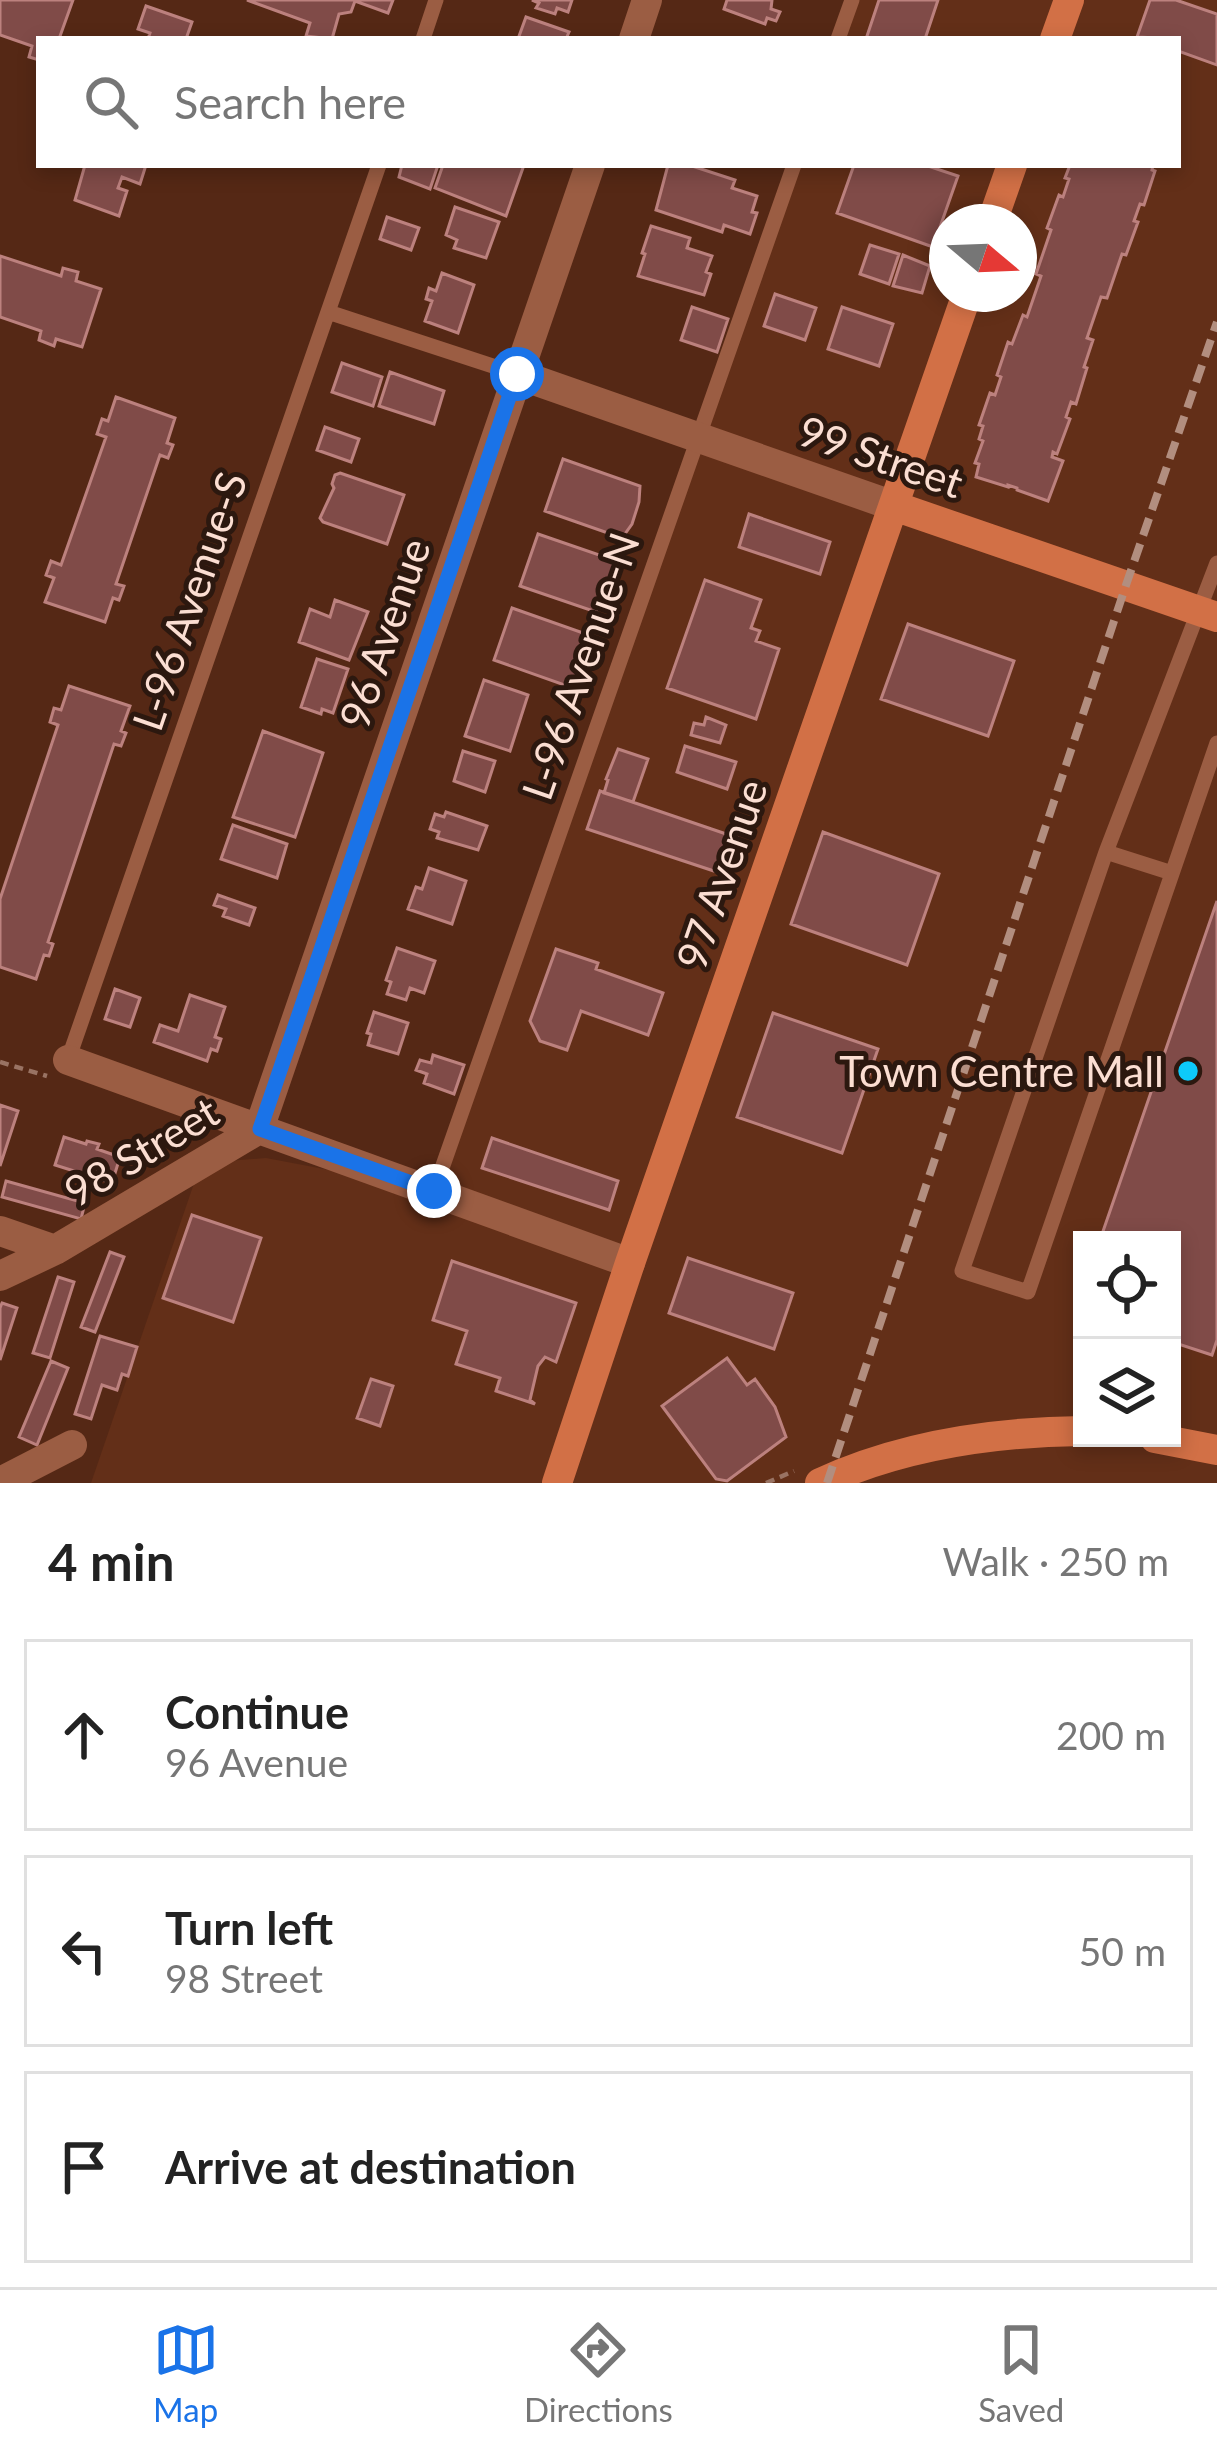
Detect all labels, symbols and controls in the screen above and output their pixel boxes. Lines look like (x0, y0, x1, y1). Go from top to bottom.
search box (36, 36, 1181, 168)
icon: search (78, 69, 144, 135)
text: Search here (174, 75, 406, 129)
north arrow (929, 204, 1037, 312)
route start (490, 347, 544, 401)
street label: 99 Street (792, 405, 970, 507)
street label: L-96 Avenue-S (121, 465, 257, 737)
street label: L-96 Avenue-N (511, 526, 649, 806)
street label: 96 Avenue (328, 532, 440, 734)
street label: 97 Avenue (665, 773, 777, 975)
place label: Town Centre Mall (839, 1046, 1164, 1096)
marker: Town Centre Mall (1175, 1058, 1201, 1084)
street label: 98 Street (55, 1086, 227, 1216)
route end (407, 1164, 461, 1218)
map controls (1073, 1231, 1181, 1447)
button: locate (1073, 1231, 1181, 1339)
button: layers (1073, 1339, 1181, 1447)
text: 4 min (48, 1531, 174, 1592)
text: Walk · 250 m (942, 1538, 1169, 1584)
text: Continue (165, 1685, 349, 1739)
icon: ahead (51, 1702, 117, 1768)
text: 200 m (1056, 1712, 1166, 1758)
text: 96 Avenue (165, 1739, 348, 1785)
text: Turn left (165, 1901, 333, 1955)
icon: left (51, 1918, 117, 1984)
text: 50 m (1079, 1928, 1166, 1974)
text: 98 Street (165, 1955, 323, 2001)
icon: arrive (51, 2134, 117, 2200)
text: Arrive at destination (165, 2140, 576, 2194)
tab: Map (153, 2317, 219, 2429)
tab: Directions (524, 2317, 673, 2429)
tab: Saved (978, 2317, 1064, 2429)

